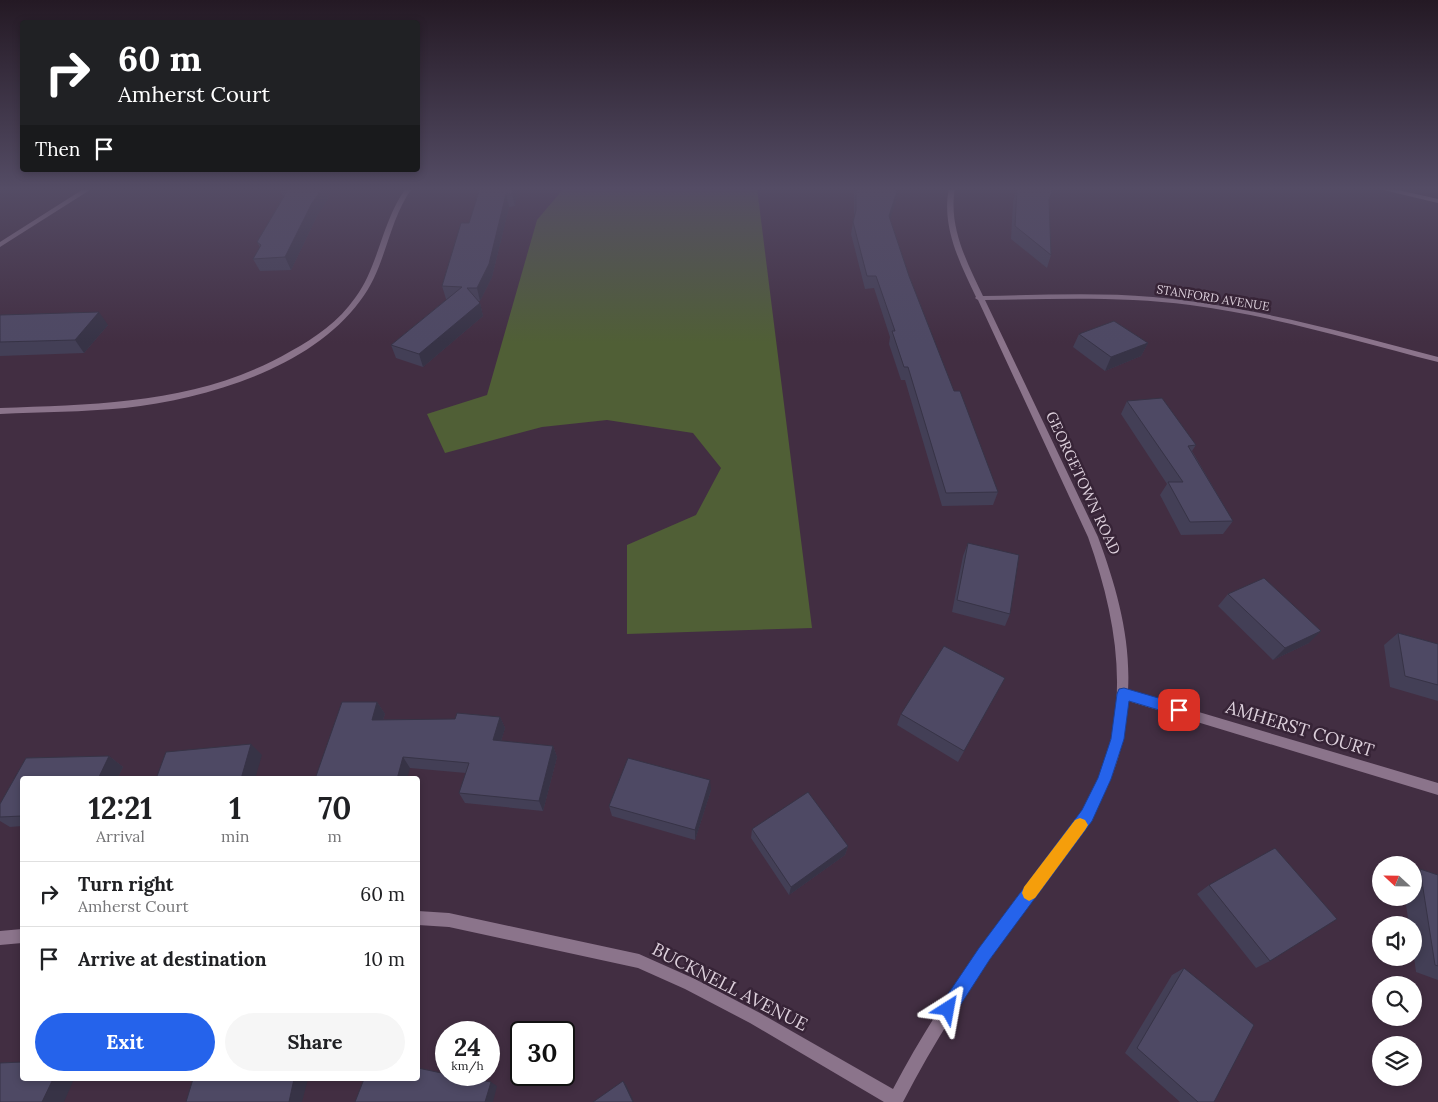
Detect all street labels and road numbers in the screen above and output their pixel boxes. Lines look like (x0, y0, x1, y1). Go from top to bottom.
street label: STANFORD AVENUE (1155, 281, 1271, 314)
street label: GEORGETOWN ROAD (1042, 408, 1125, 557)
street label: AMHERST COURT (1222, 695, 1378, 762)
street label: BUCKNELL AVENUE (648, 937, 812, 1036)

